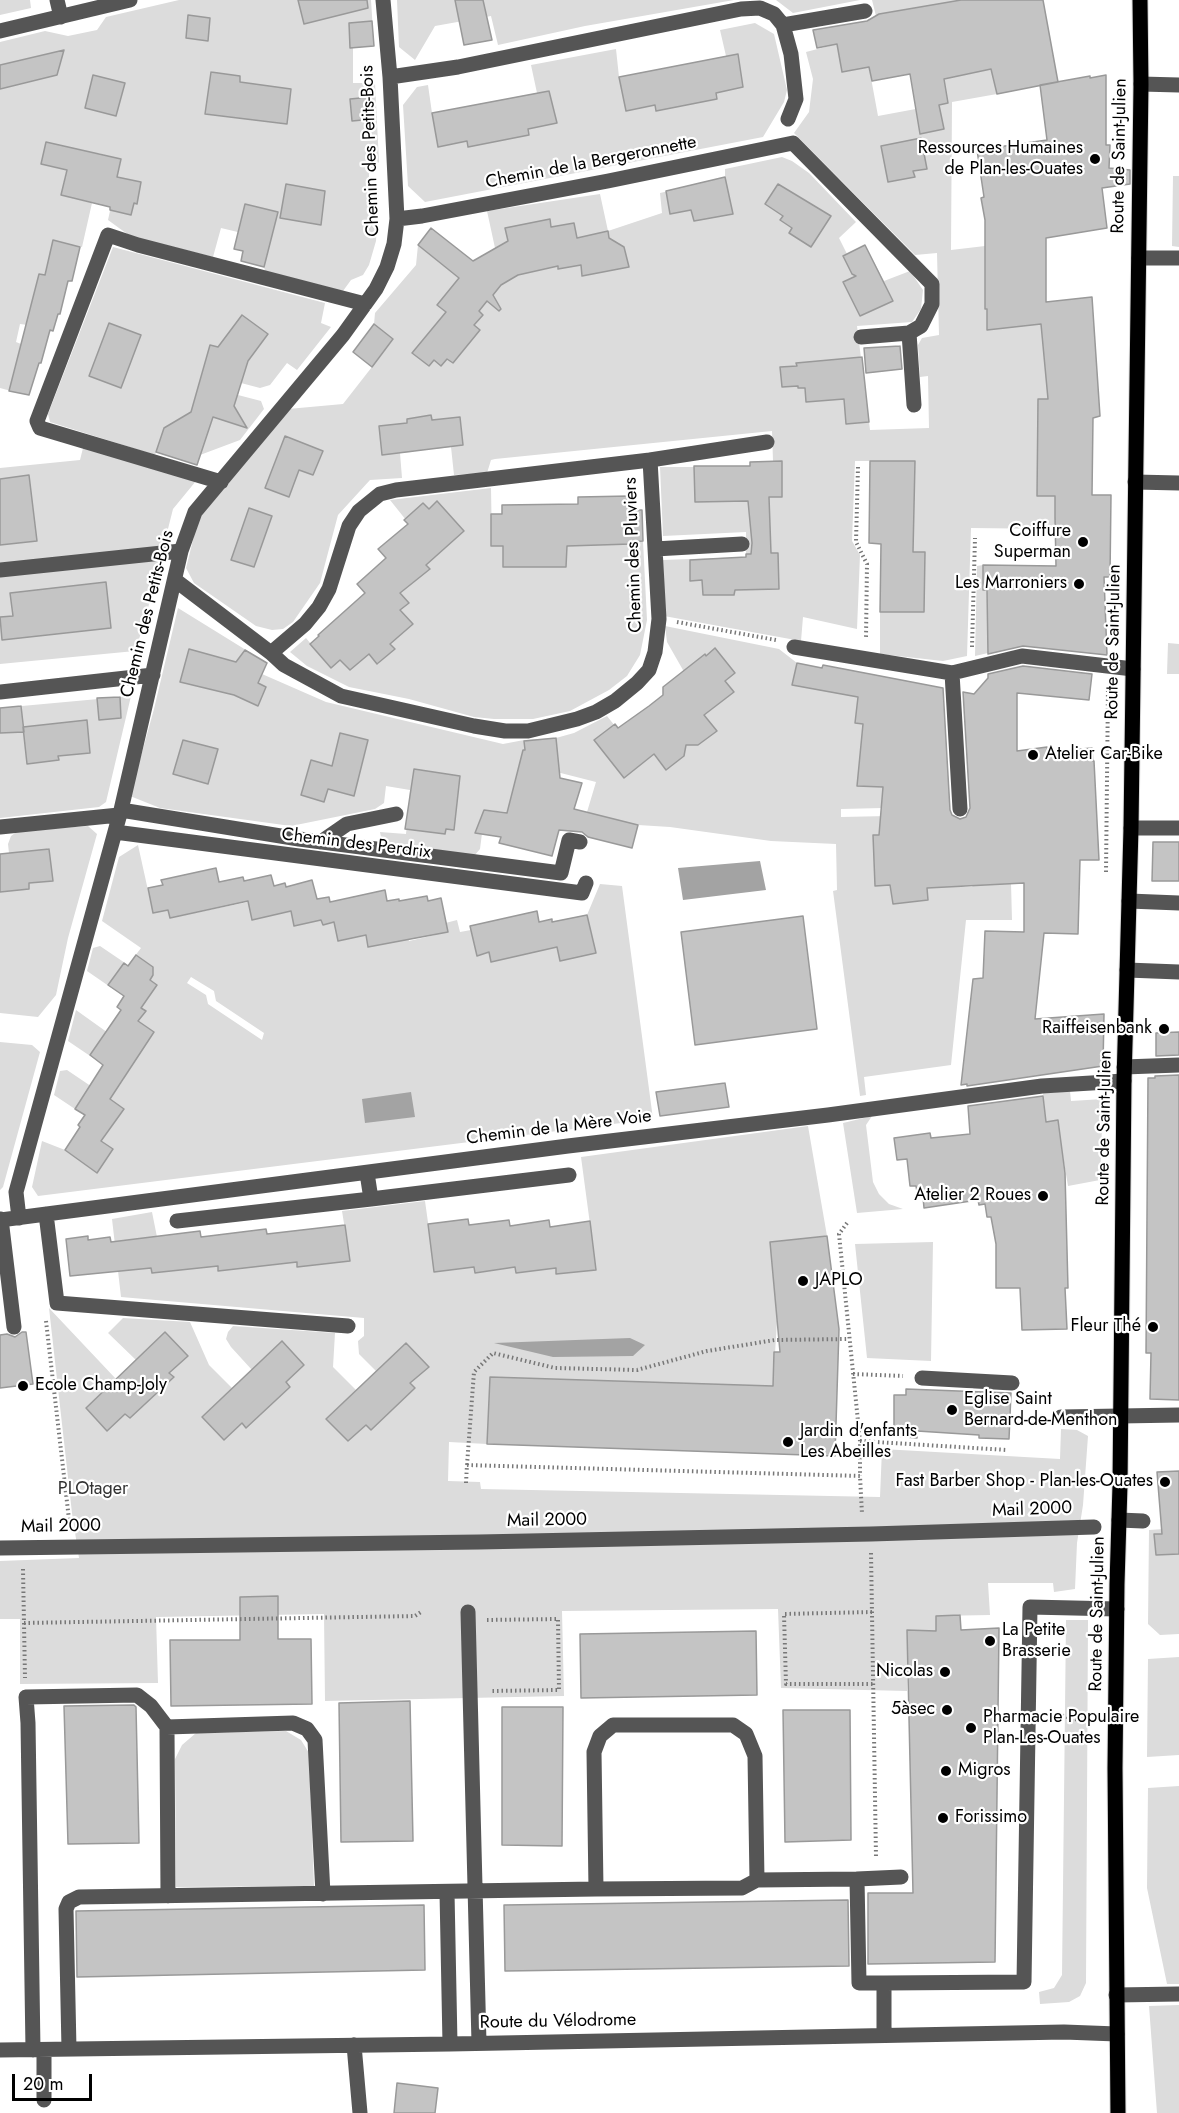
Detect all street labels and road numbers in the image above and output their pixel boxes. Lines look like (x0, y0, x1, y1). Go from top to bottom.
street label: Chemin des Petits-Bois (357, 65, 385, 237)
street label: Route de Saint-Julien (1108, 78, 1132, 234)
street label: Chemin de la Bergeronnette (484, 132, 698, 194)
street label: Chemin des Pluviers (620, 477, 648, 633)
street label: Chemin des Petits-Bois (117, 528, 179, 700)
street label: Route de Saint-Julien (1102, 564, 1126, 720)
street label: Chemin des Perdrix (280, 824, 432, 864)
street label: Route de Saint-Julien (1093, 1050, 1117, 1206)
street label: Chemin de la Mère Voie (465, 1106, 653, 1150)
street label: Mail 2000 (992, 1498, 1072, 1522)
street label: Mail 2000 (507, 1510, 587, 1532)
street label: Mail 2000 (21, 1516, 101, 1538)
street label: Route de Saint-Julien (1086, 1536, 1110, 1692)
street label: Route du Vélodrome (480, 2010, 636, 2034)

